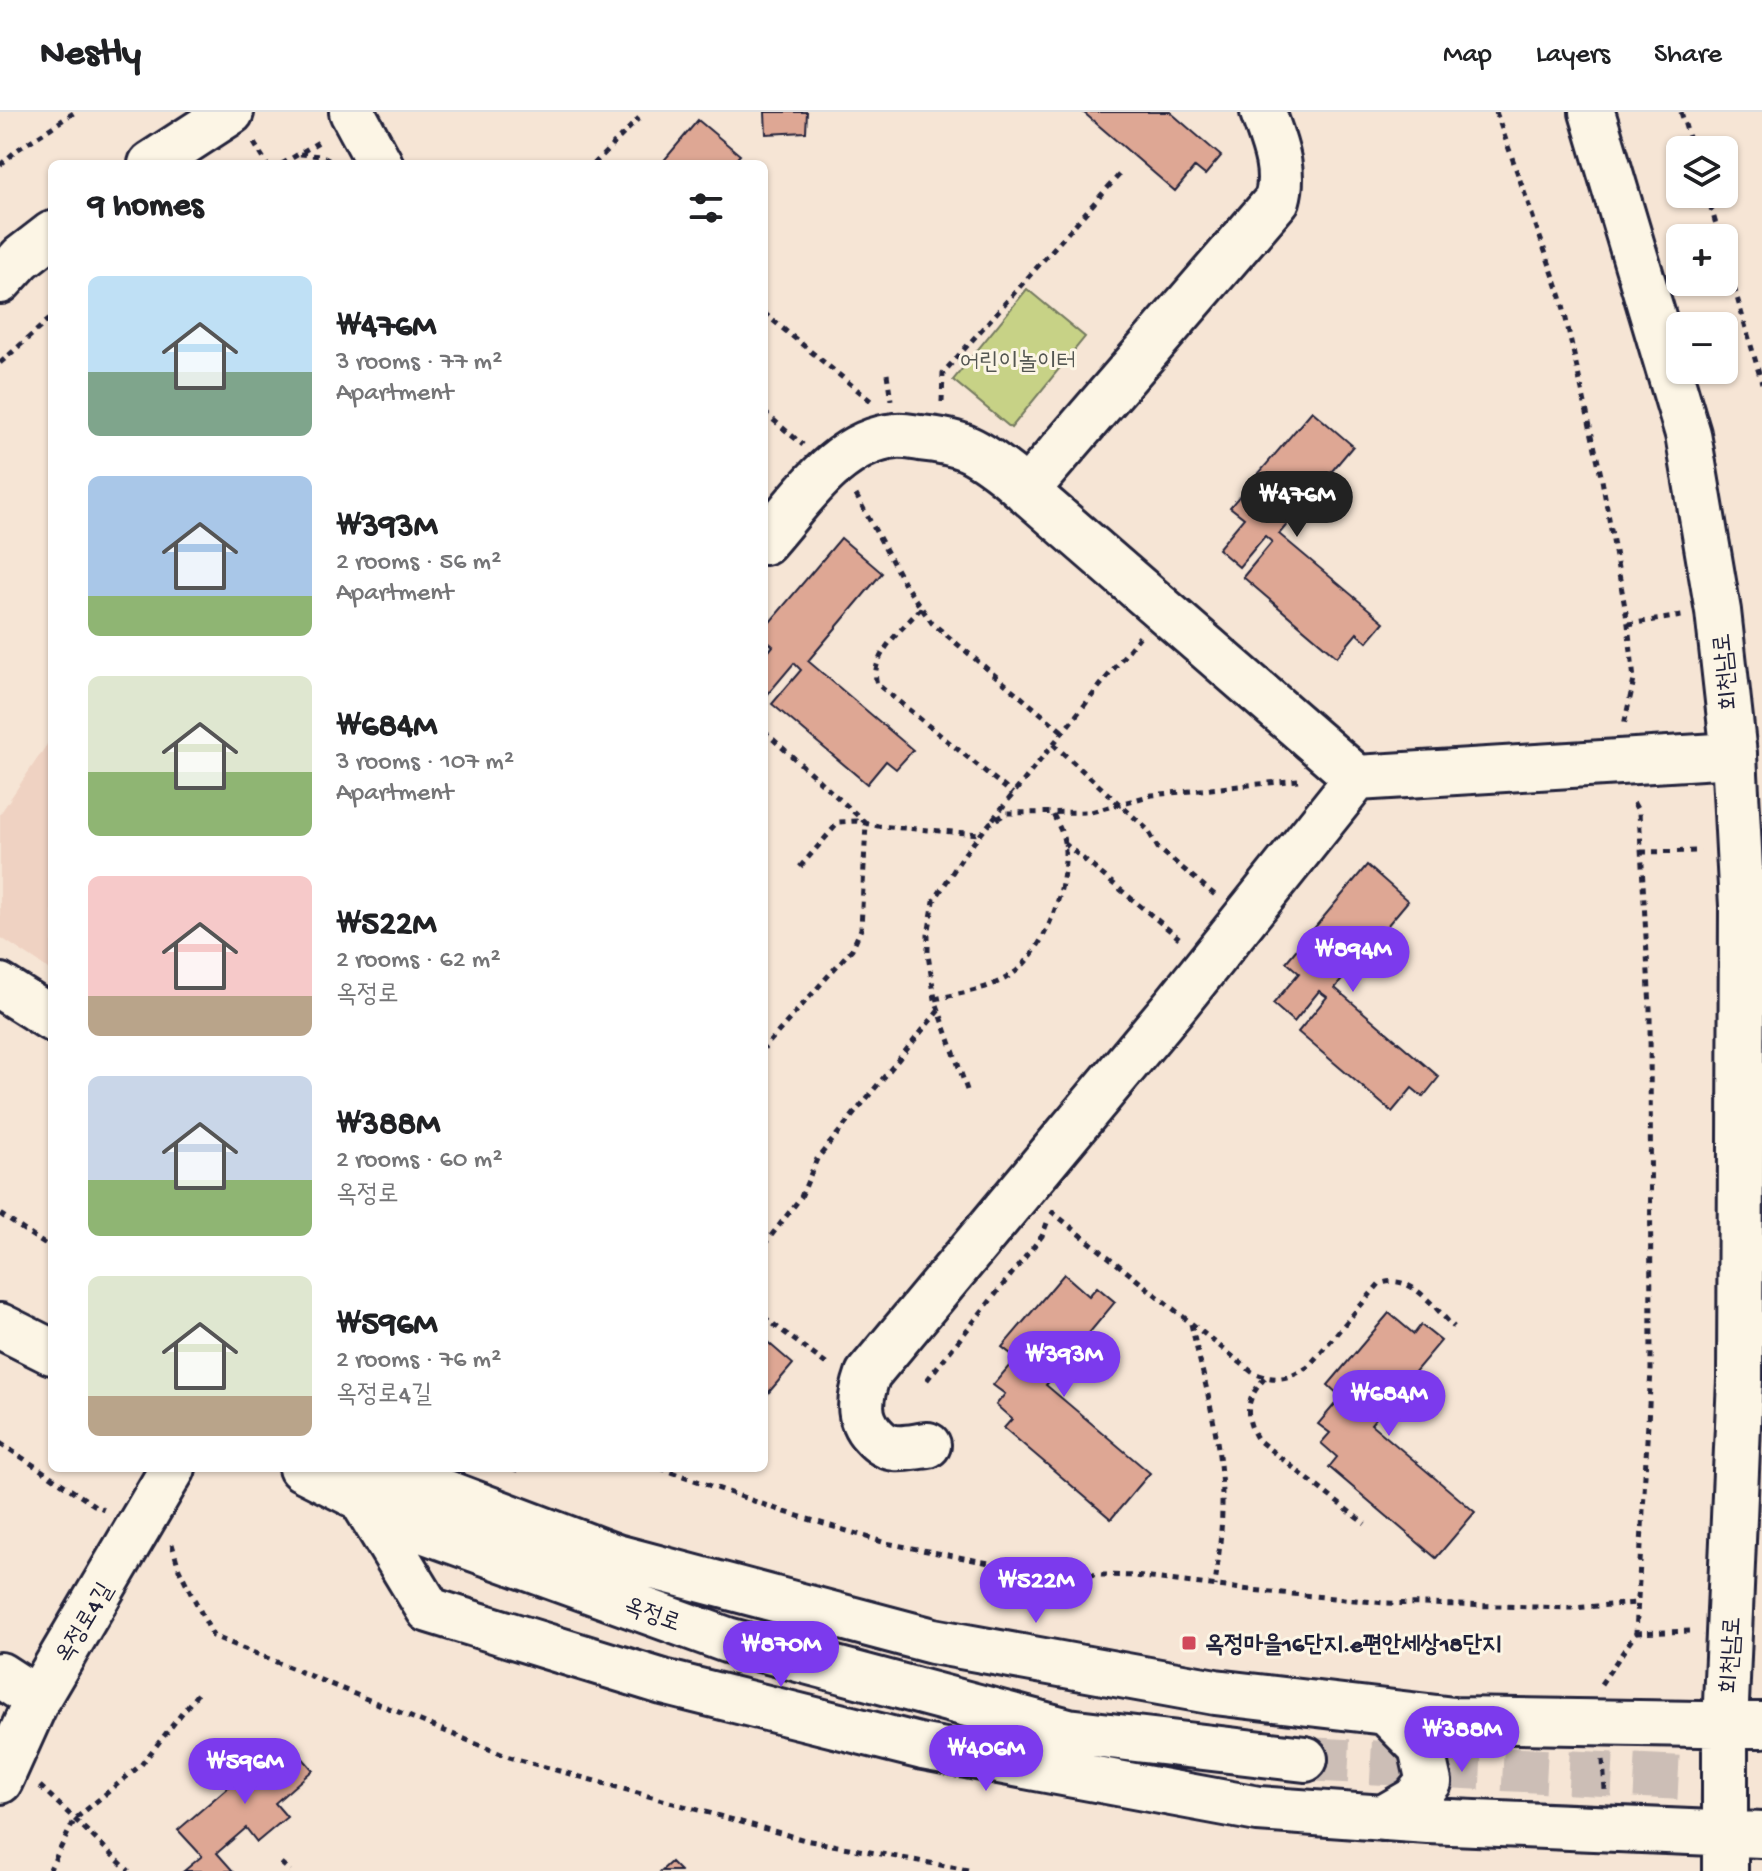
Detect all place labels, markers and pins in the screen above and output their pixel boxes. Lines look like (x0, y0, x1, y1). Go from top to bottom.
pin: ₩476M (1241, 471, 1353, 539)
pin: ₩894M (1297, 926, 1409, 994)
pin: ₩393M (1008, 1331, 1120, 1399)
pin: ₩684M (1333, 1370, 1445, 1438)
pin: ₩522M (980, 1557, 1092, 1625)
pin: ₩870M (725, 1621, 837, 1689)
place label: 옥정마을16단지.e편안세상18단지 (1205, 1632, 1501, 1661)
marker: 옥정마을16단지.e편안세상18단지 (1180, 1634, 1198, 1652)
pin: ₩388M (1406, 1706, 1518, 1774)
pin: ₩406M (930, 1725, 1042, 1793)
pin: ₩596M (189, 1738, 301, 1806)

